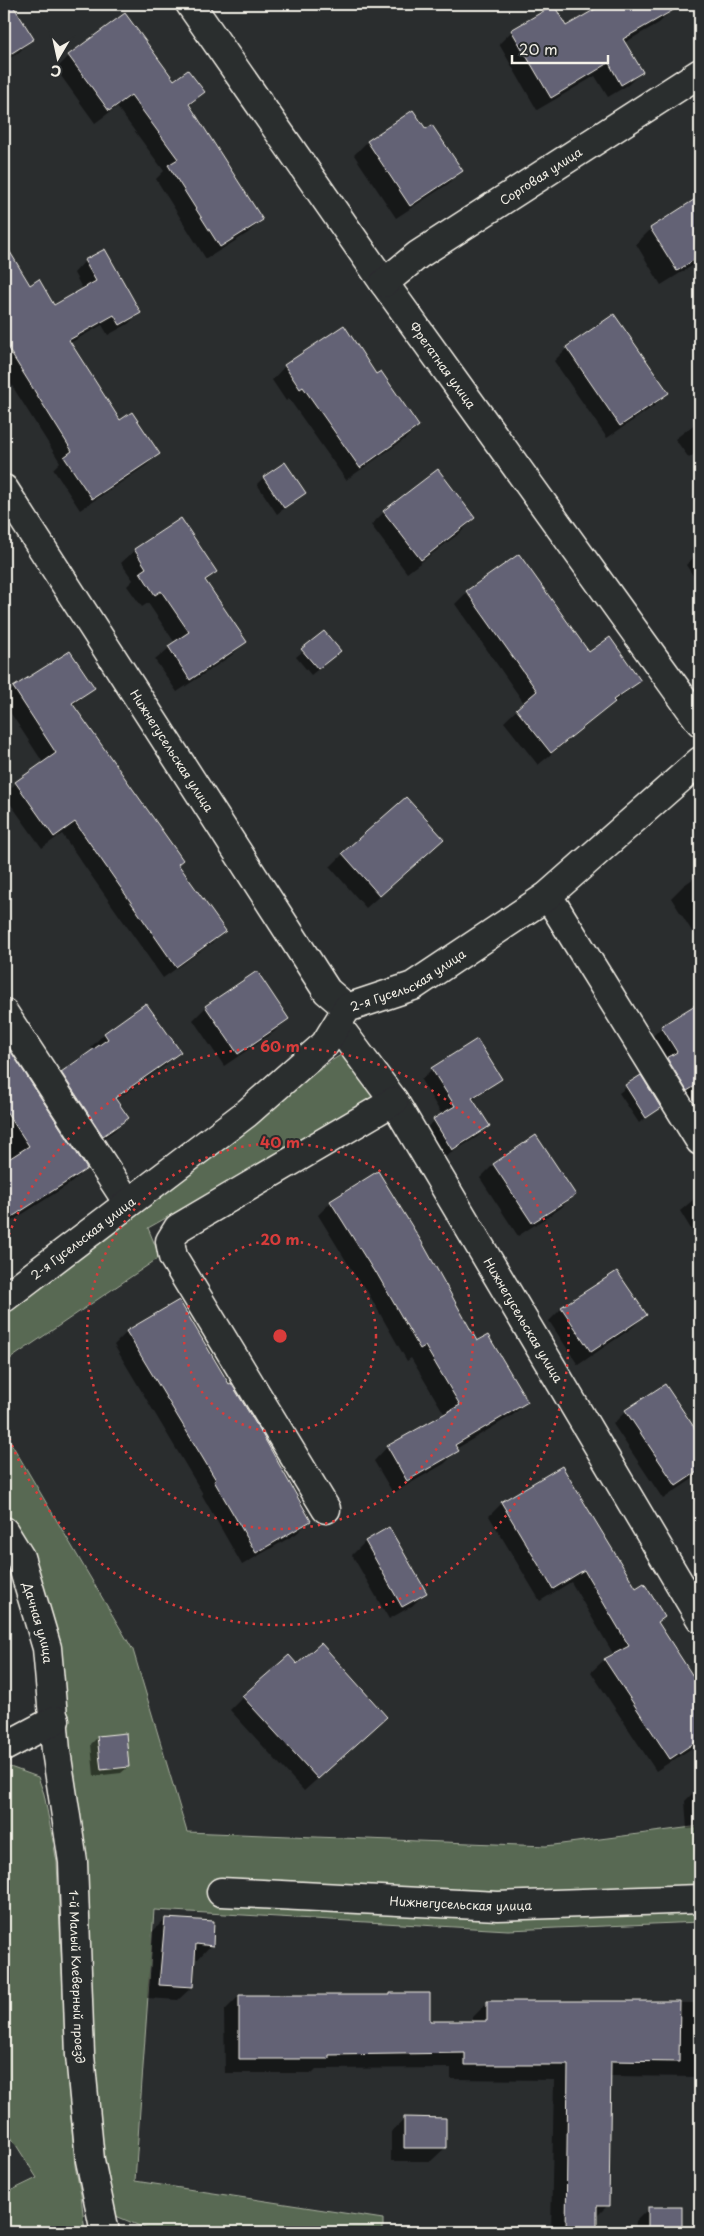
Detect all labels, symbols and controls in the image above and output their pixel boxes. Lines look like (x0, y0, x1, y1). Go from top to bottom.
north arrow (32, 32, 82, 82)
scale bar (512, 32, 608, 64)
text: 20 m (519, 37, 558, 60)
text: С (49, 60, 63, 83)
street label: Сорговая улица (496, 142, 586, 209)
street label: Фрегатная улица (406, 318, 481, 413)
street label: Нижнегусельская улица (126, 686, 219, 816)
street label: 2-я Гусельская улица (348, 944, 469, 1015)
text: 60 m (260, 1034, 300, 1057)
text: 40 m (260, 1130, 300, 1153)
street label: 2-я Гусельская улица (27, 1192, 139, 1284)
text: 20 m (261, 1227, 299, 1250)
street label: Нижнегусельская улица (480, 1254, 568, 1386)
centre of rings (271, 1327, 289, 1345)
street label: Дачная улица (19, 1579, 57, 1665)
street label: 1-й Малый Клеверный проезд (65, 1890, 90, 2064)
street label: Нижнегусельская улица (389, 1892, 533, 1915)

